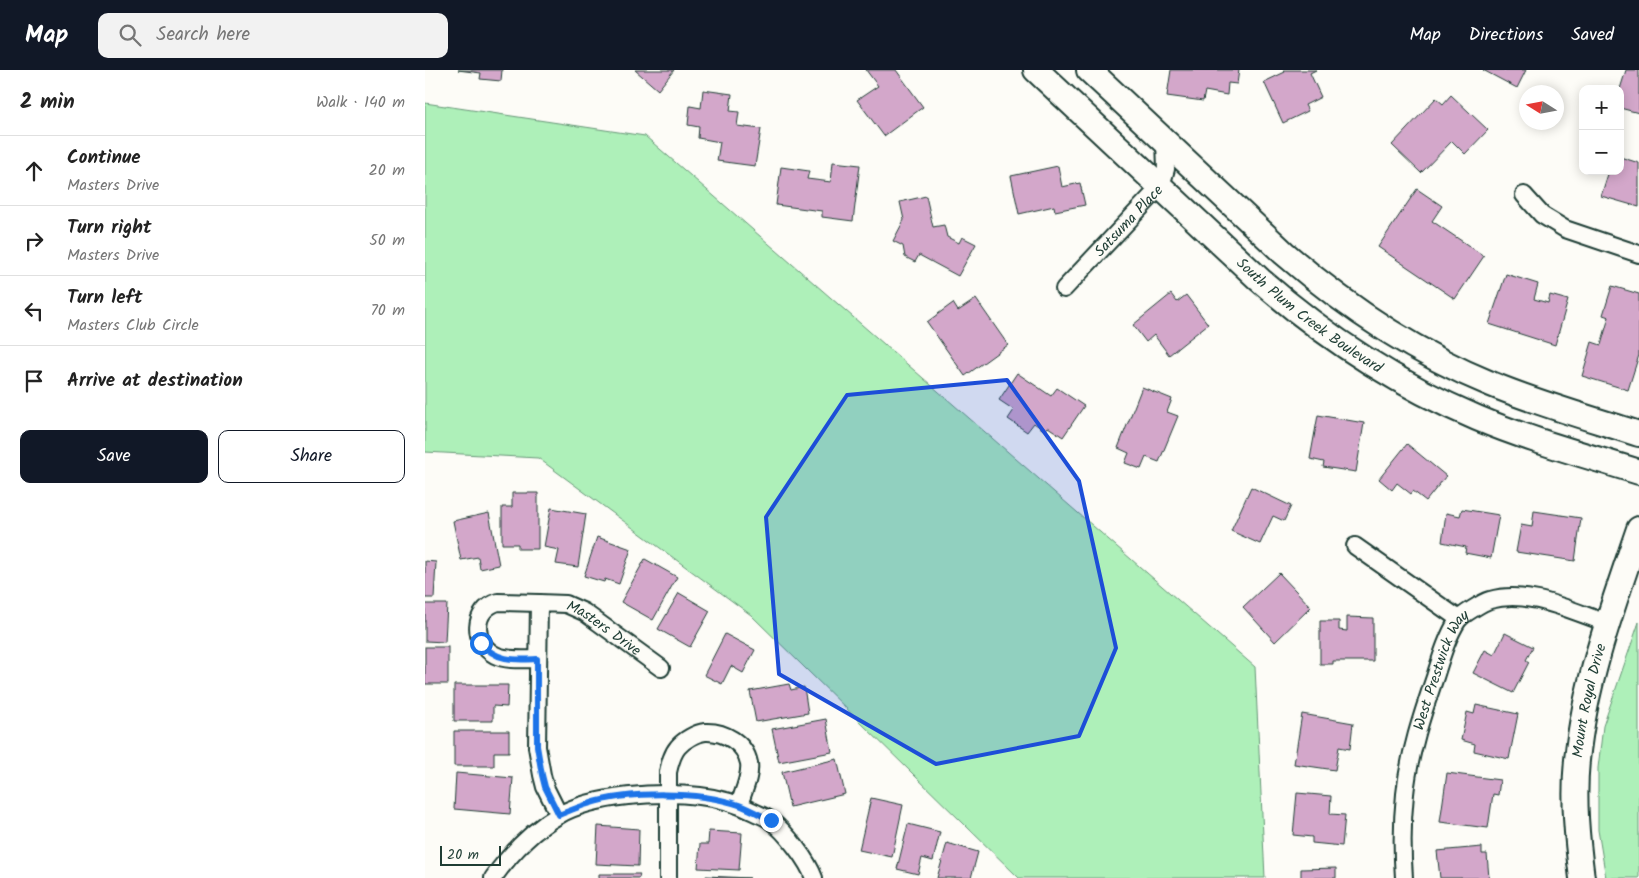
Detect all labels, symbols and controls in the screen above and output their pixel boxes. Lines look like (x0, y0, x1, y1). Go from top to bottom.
search box (98, 13, 448, 58)
text: Map (25, 16, 68, 55)
text: Search here (156, 20, 250, 50)
icon: search (116, 21, 144, 49)
text: Map (1409, 21, 1441, 50)
text: Directions (1469, 21, 1543, 50)
text: Saved (1571, 21, 1614, 50)
north arrow (1519, 85, 1564, 130)
map controls (1579, 85, 1624, 175)
button: + (1579, 85, 1624, 130)
text: 2 min (20, 86, 75, 119)
text: Walk · 140 m (316, 90, 405, 115)
button: − (1579, 130, 1624, 175)
text: Continue (67, 143, 140, 173)
icon: ahead (20, 157, 48, 185)
text: 20 m (369, 158, 405, 183)
text: Masters Drive (67, 173, 159, 198)
street label: Satsuma Place (1089, 179, 1170, 263)
text: Turn right (67, 213, 152, 243)
icon: right (20, 227, 48, 255)
text: 50 m (369, 228, 405, 253)
text: Masters Drive (67, 243, 159, 268)
street label: South Plum Creek Boulevard (1230, 252, 1387, 380)
text: Turn left (67, 283, 142, 313)
icon: left (20, 297, 48, 325)
text: 70 m (370, 298, 405, 323)
text: Masters Club Circle (67, 313, 199, 338)
text: Arrive at destination (67, 366, 243, 396)
icon: arrive (20, 367, 48, 395)
button: Save (20, 430, 208, 483)
button: Share (218, 430, 405, 483)
street label: Masters Drive (562, 595, 646, 663)
street label: West Prestwick Way (1408, 603, 1475, 733)
route start (470, 632, 493, 655)
street label: Mount Royal Drive (1566, 641, 1614, 759)
route end (760, 809, 783, 832)
scale bar (440, 843, 501, 866)
text: 20 m (447, 844, 479, 866)

